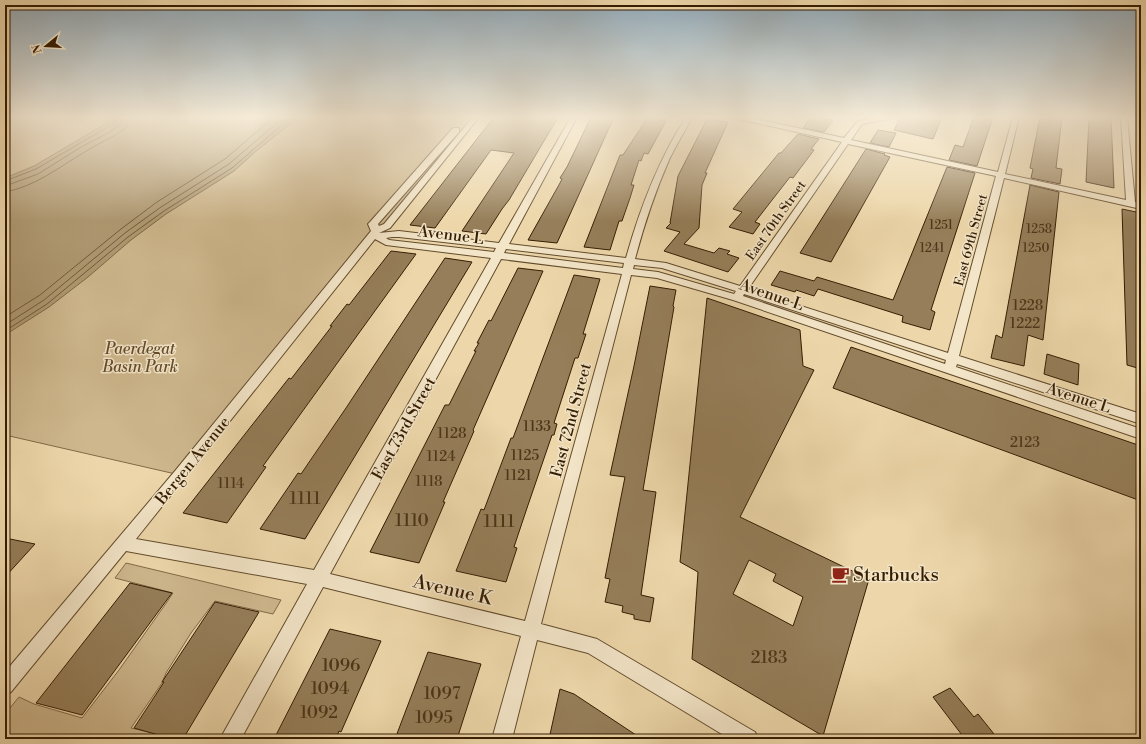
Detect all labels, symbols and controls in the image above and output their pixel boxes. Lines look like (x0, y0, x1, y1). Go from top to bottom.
north arrow (26, 26, 66, 66)
text: N (29, 42, 45, 55)
street label: East 70th Street (742, 177, 810, 264)
street label: East 69th Street (951, 192, 991, 288)
house number: 1251 (929, 218, 954, 233)
street label: Avenue L (416, 221, 486, 249)
house number: 1258 (1026, 222, 1052, 237)
house number: 1241 (920, 241, 945, 256)
house number: 1250 (1023, 241, 1049, 256)
street label: Avenue L (736, 274, 807, 315)
house number: 1228 (1013, 297, 1043, 315)
house number: 1222 (1010, 315, 1040, 333)
park label: Paerdegat Basin Park (101, 339, 178, 377)
street label: East 72nd Street (546, 361, 596, 480)
street label: East 73rd Street (367, 373, 441, 483)
street label: Avenue L (1043, 378, 1114, 418)
street label: Bergen Avenue (150, 412, 234, 510)
house number: 1133 (523, 418, 551, 436)
house number: 1128 (437, 425, 467, 443)
house number: 2123 (1010, 434, 1040, 452)
house number: 1125 (511, 447, 540, 465)
house number: 1124 (426, 448, 456, 466)
house number: 1121 (505, 467, 531, 485)
house number: 1118 (415, 473, 443, 491)
house number: 1114 (218, 475, 244, 493)
house number: 1111 (290, 488, 321, 510)
house number: 1110 (395, 510, 429, 532)
house number: 1111 (484, 511, 515, 533)
place label: Starbucks (853, 563, 939, 587)
cafe icon: Starbucks (830, 564, 850, 584)
street label: Avenue K (410, 569, 496, 611)
house number: 2183 (751, 647, 787, 669)
house number: 1096 (322, 655, 360, 677)
house number: 1094 (311, 678, 349, 700)
house number: 1097 (424, 683, 461, 705)
house number: 1092 (300, 702, 338, 724)
house number: 1095 (415, 707, 453, 729)

